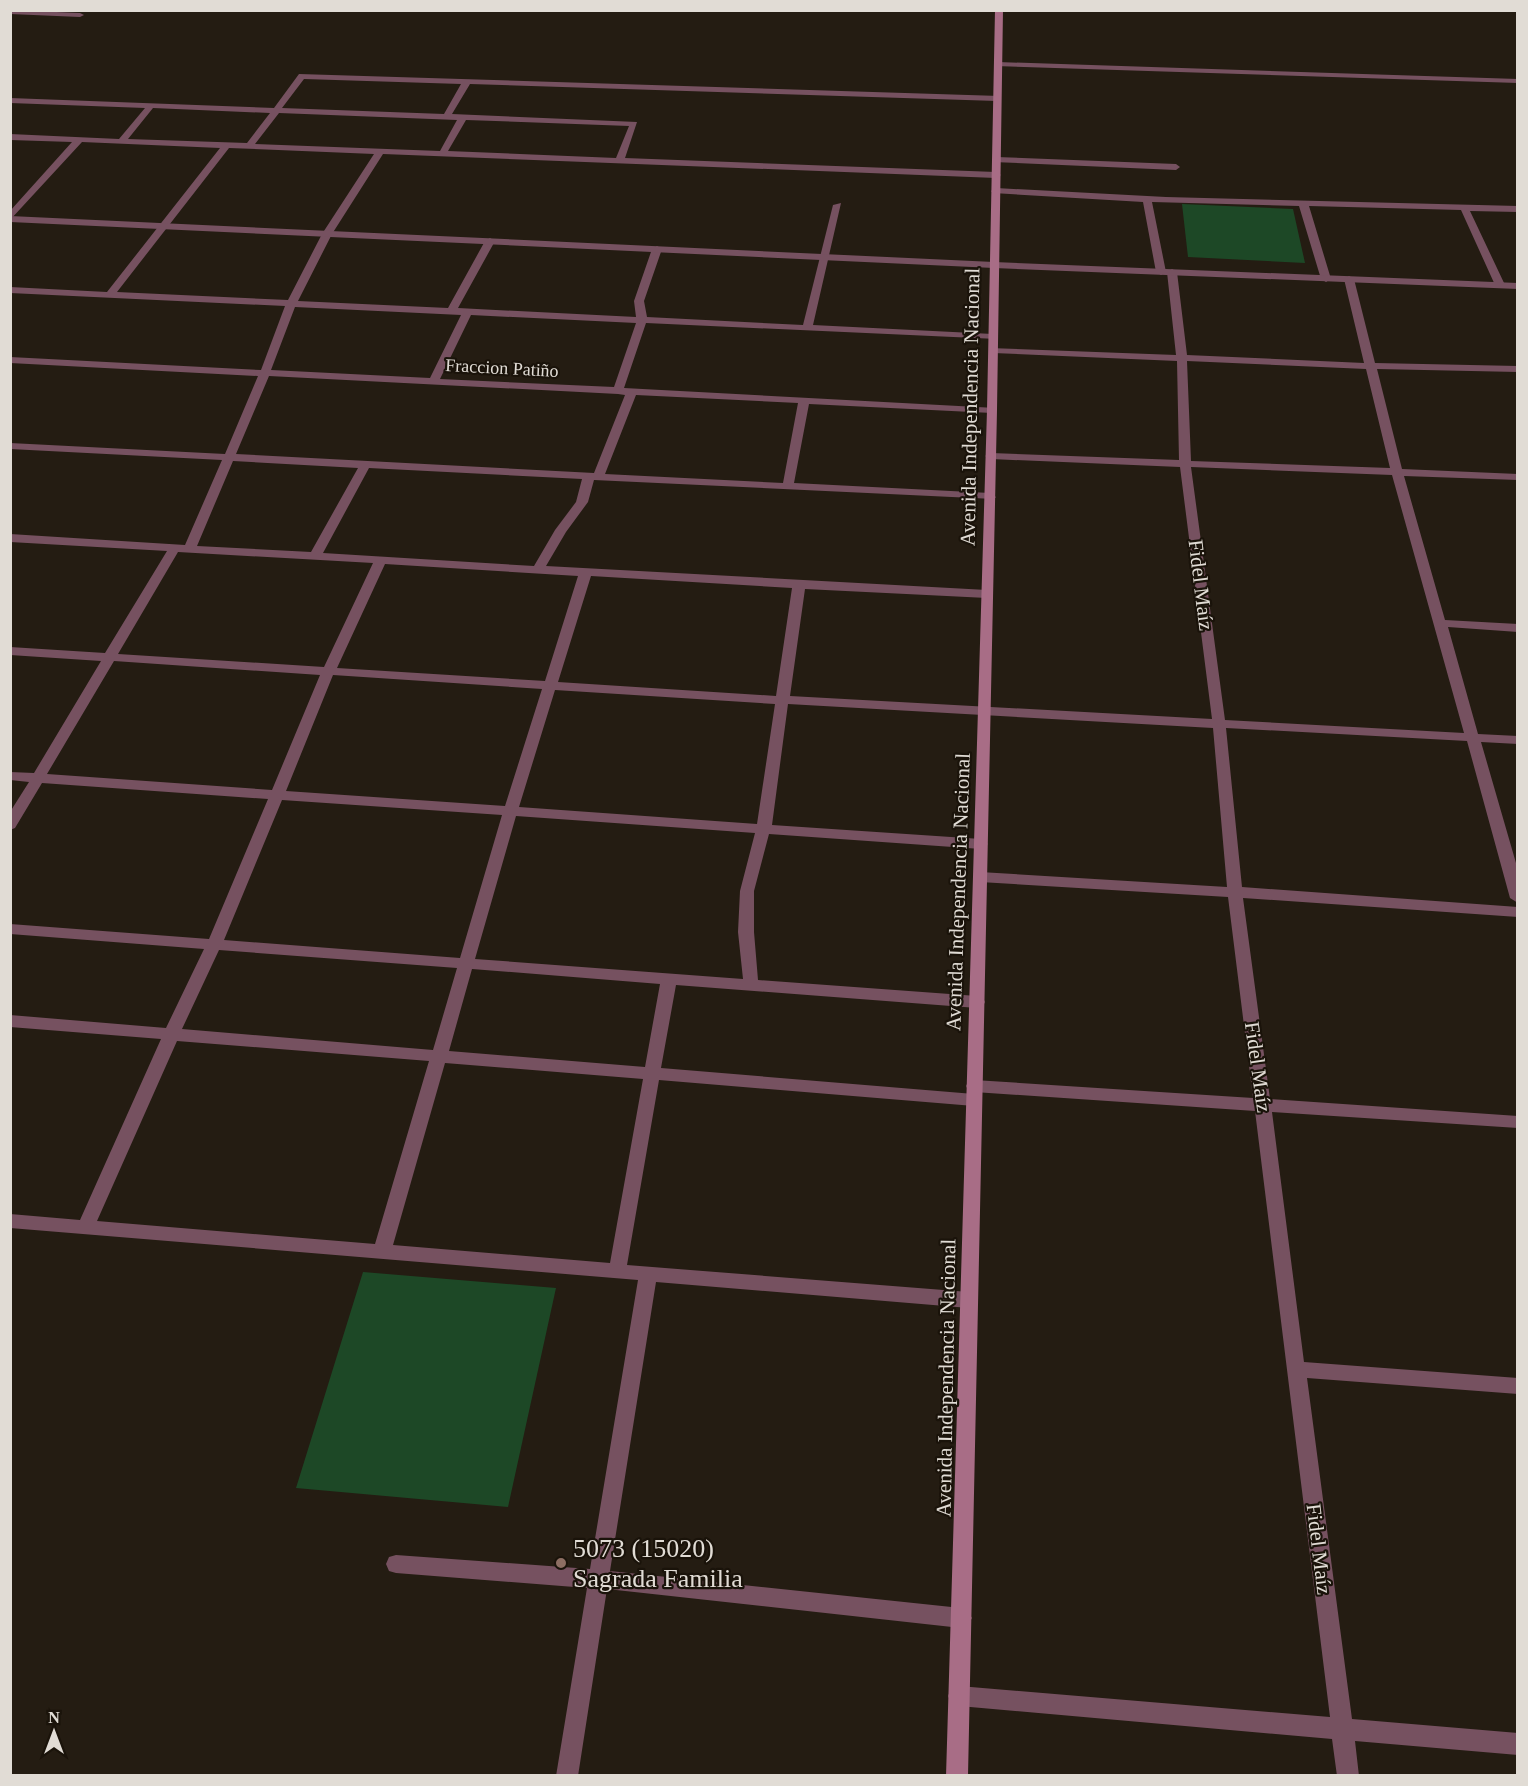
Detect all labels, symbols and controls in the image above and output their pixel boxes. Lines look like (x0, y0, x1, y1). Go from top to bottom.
street label: Avenida Independencia Nacional (956, 267, 984, 546)
street label: Fraccion Patiño (445, 355, 559, 381)
street label: Fidel Maíz (1184, 538, 1218, 632)
street label: Avenida Independencia Nacional (941, 752, 975, 1031)
street label: Fidel Maíz (1240, 1020, 1276, 1114)
street label: Avenida Independencia Nacional (932, 1238, 960, 1517)
street label: Fidel Maíz (1302, 1502, 1336, 1596)
place label: 5073 (15020) Sagrada Familia (573, 1534, 743, 1593)
marker: 5073 (15020) Sagrada Familia (554, 1556, 568, 1570)
north arrow (24, 1702, 84, 1762)
text: N (48, 1709, 60, 1726)

